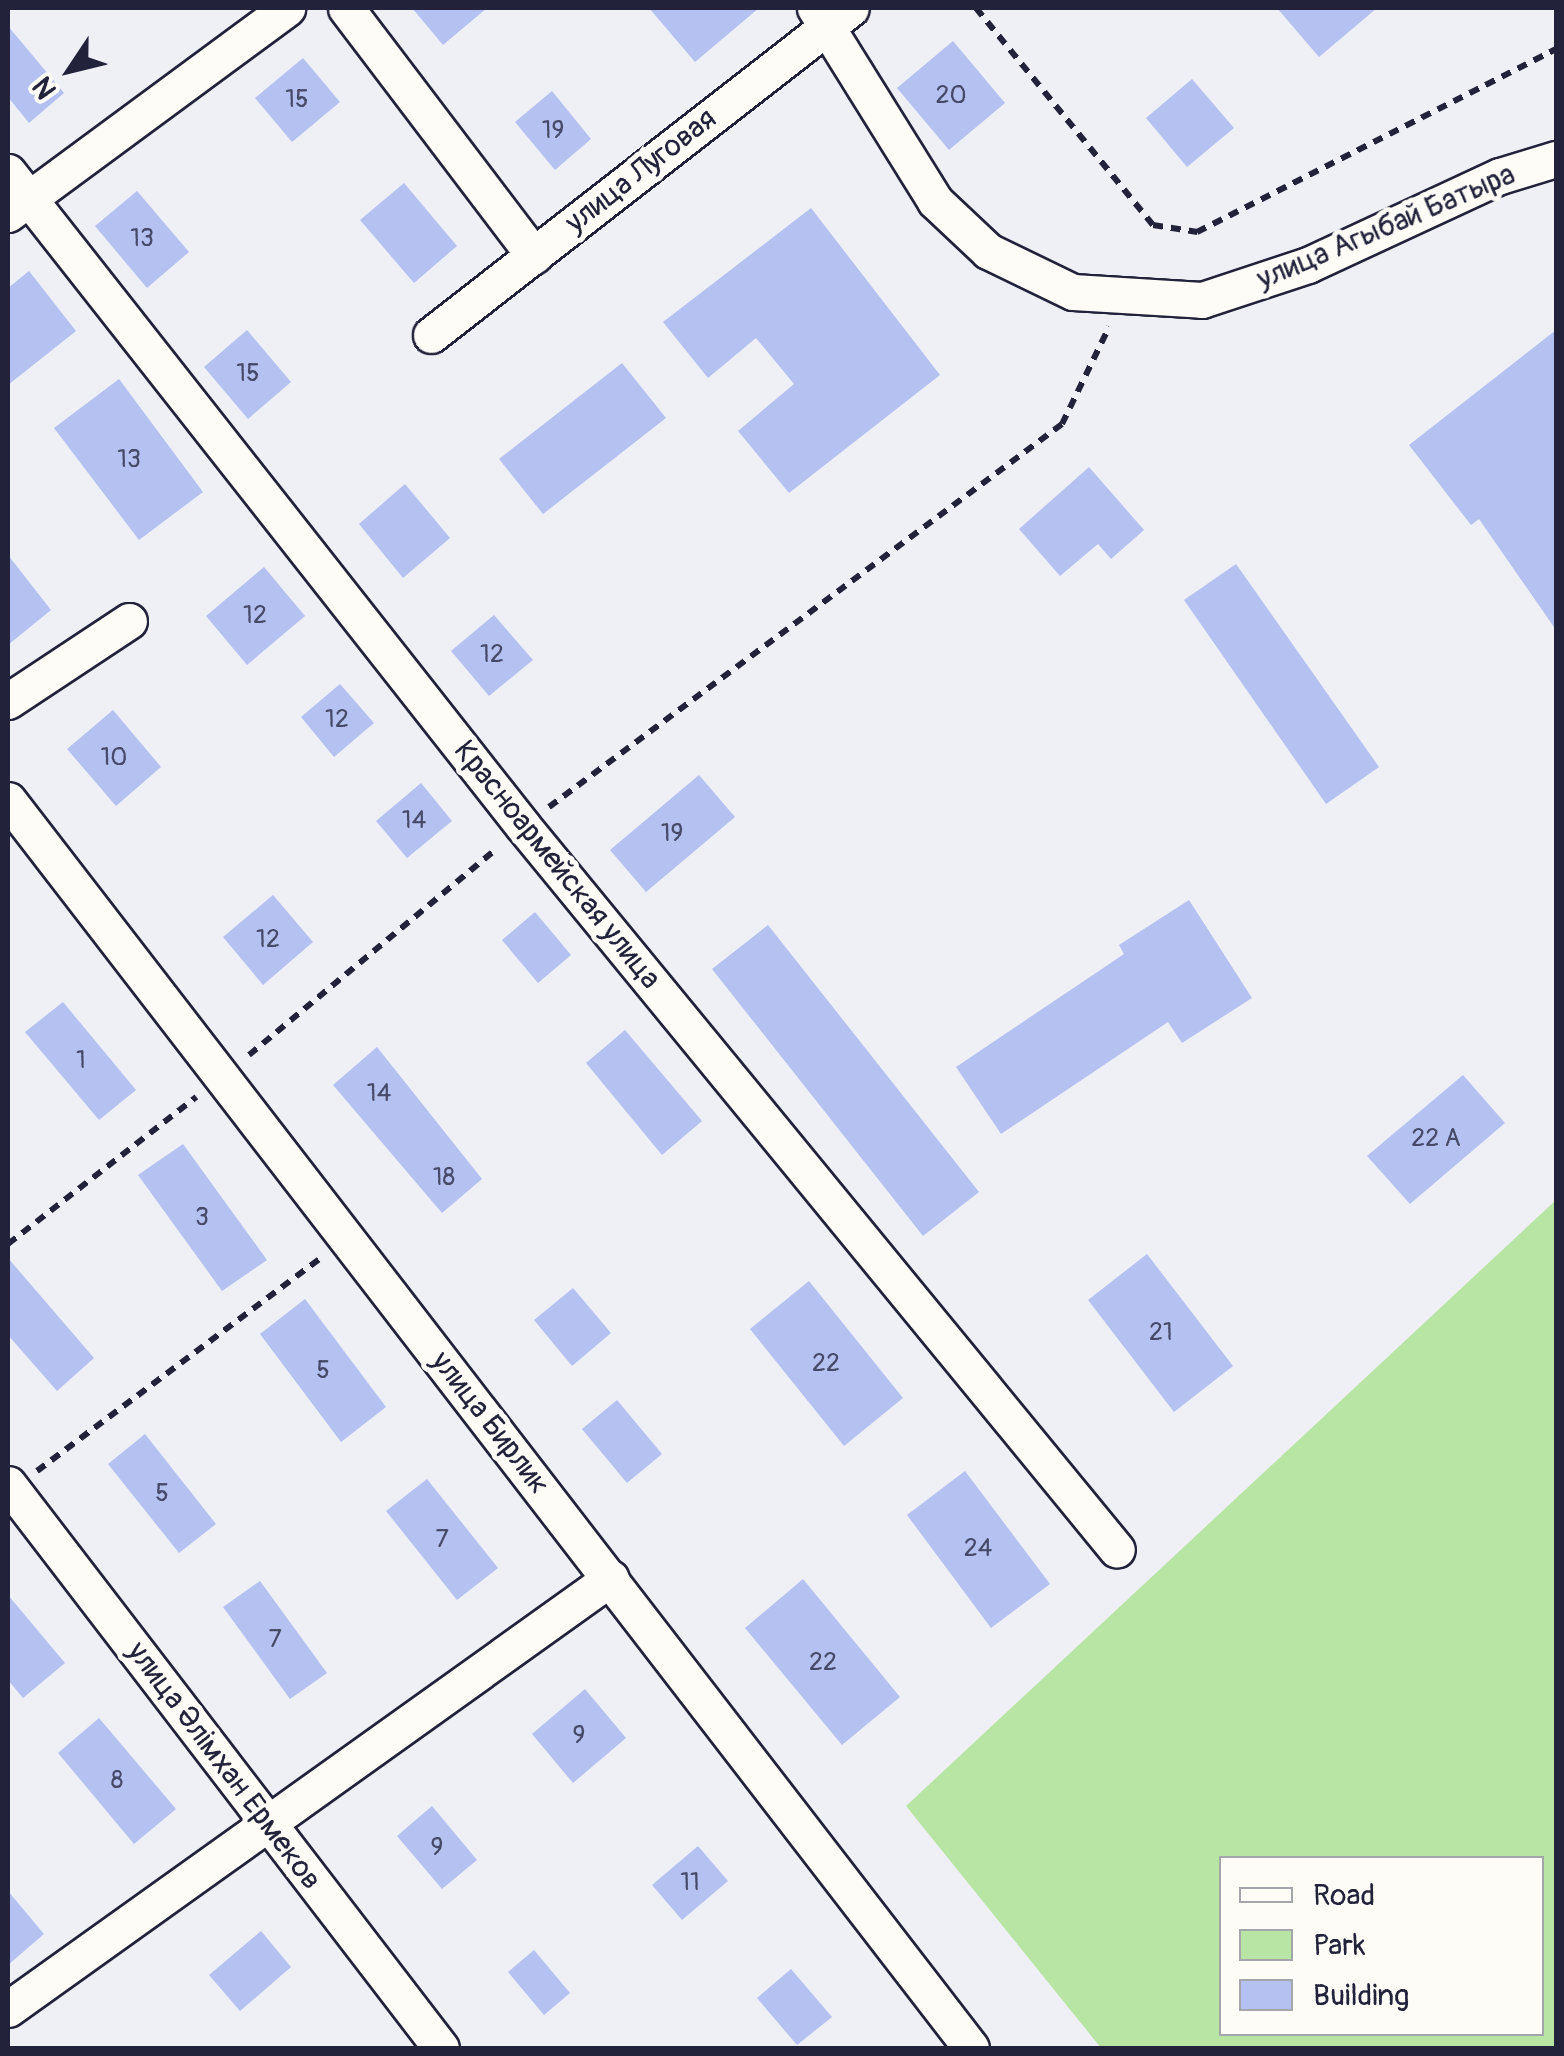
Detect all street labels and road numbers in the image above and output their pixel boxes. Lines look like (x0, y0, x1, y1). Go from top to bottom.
street label: улица Луговая (559, 101, 723, 241)
street label: улица Агыбай Батыра (1252, 156, 1520, 298)
street label: Красноармейская улица (446, 734, 668, 996)
street label: улица Бирлик (423, 1344, 557, 1502)
street label: улица Әлімхан Ермеков (119, 1635, 329, 1897)

